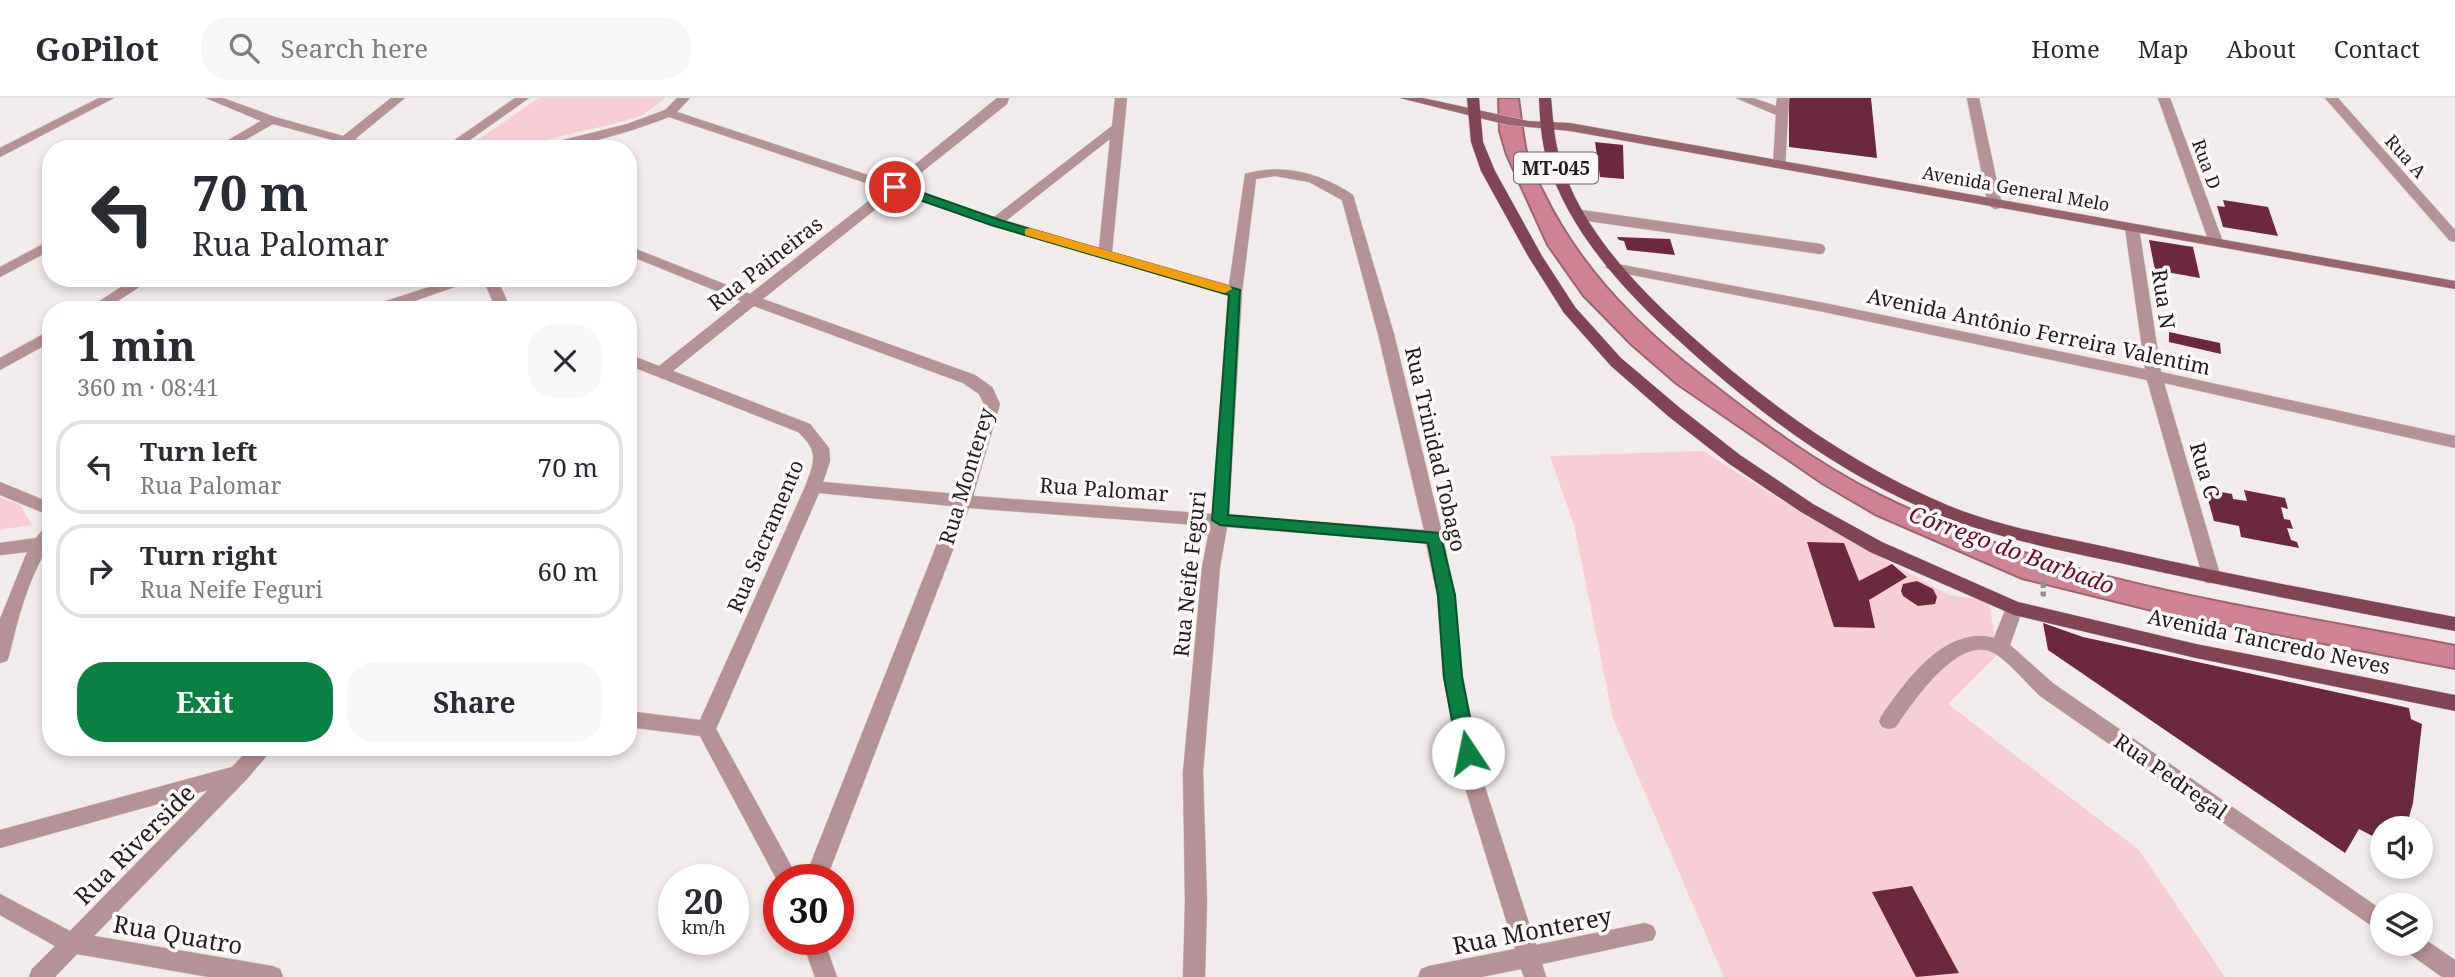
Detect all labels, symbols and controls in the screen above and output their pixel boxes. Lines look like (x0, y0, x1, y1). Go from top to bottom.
search box (201, 17, 691, 80)
text: GoPilot (35, 26, 159, 71)
icon: search (225, 29, 263, 67)
text: Search here (281, 30, 428, 66)
text: Home (2031, 32, 2100, 65)
text: Map (2138, 32, 2189, 65)
text: About (2227, 32, 2296, 65)
text: Contact (2334, 32, 2420, 65)
street label: Rua A (2380, 129, 2432, 183)
street label: Rua D (2187, 136, 2227, 192)
road number: MT-045 (1514, 152, 1598, 184)
pin (865, 157, 925, 217)
text: 70 m (192, 159, 308, 225)
street label: Avenida General Melo (1921, 160, 2111, 216)
icon: left (77, 168, 168, 259)
icon: arrive (876, 168, 914, 206)
street label: Rua Paineiras (702, 210, 828, 316)
text: Rua Palomar (192, 222, 389, 265)
street label: Rua N (2146, 267, 2182, 331)
street label: Avenida Antônio Ferreira Valentim (1865, 281, 2213, 381)
text: 1 min (77, 316, 196, 373)
button: close (528, 324, 602, 398)
street label: Rua Trinidad Tobago (1399, 344, 1473, 554)
text: 360 m · 08:41 (77, 371, 219, 403)
street label: Rua Monterey (932, 404, 1000, 548)
text: Turn left (140, 433, 257, 469)
street label: Rua C (2184, 439, 2226, 501)
icon: left (81, 448, 119, 486)
text: 70 m (538, 449, 598, 485)
street label: Rua Sacramento (720, 455, 810, 617)
text: Rua Palomar (140, 469, 281, 501)
street label: Rua Palomar (1039, 471, 1169, 507)
street label: Rua Neife Feguri (1166, 489, 1212, 658)
water label: Córrego do Barbado (1905, 497, 2119, 601)
text: Turn right (140, 537, 277, 573)
icon: right (81, 552, 119, 590)
text: 60 m (538, 553, 598, 589)
text: Rua Neife Feguri (140, 573, 323, 605)
street label: Avenida Tancredo Neves (2145, 602, 2393, 680)
button: Exit (77, 662, 333, 742)
button: Share (347, 662, 602, 742)
position arrow (1431, 716, 1505, 790)
street label: Rua Pedregal (2109, 727, 2233, 826)
street label: Rua Riverside (66, 776, 202, 912)
map controls (2370, 816, 2433, 956)
button: sound (2370, 816, 2433, 879)
speed limit sign: 30 (763, 864, 854, 955)
text: 20 (684, 877, 723, 924)
button: layers (2370, 893, 2433, 956)
street label: Rua Monterey (1450, 898, 1615, 962)
street label: Rua Quatro (111, 906, 245, 962)
text: km/h (681, 915, 726, 939)

